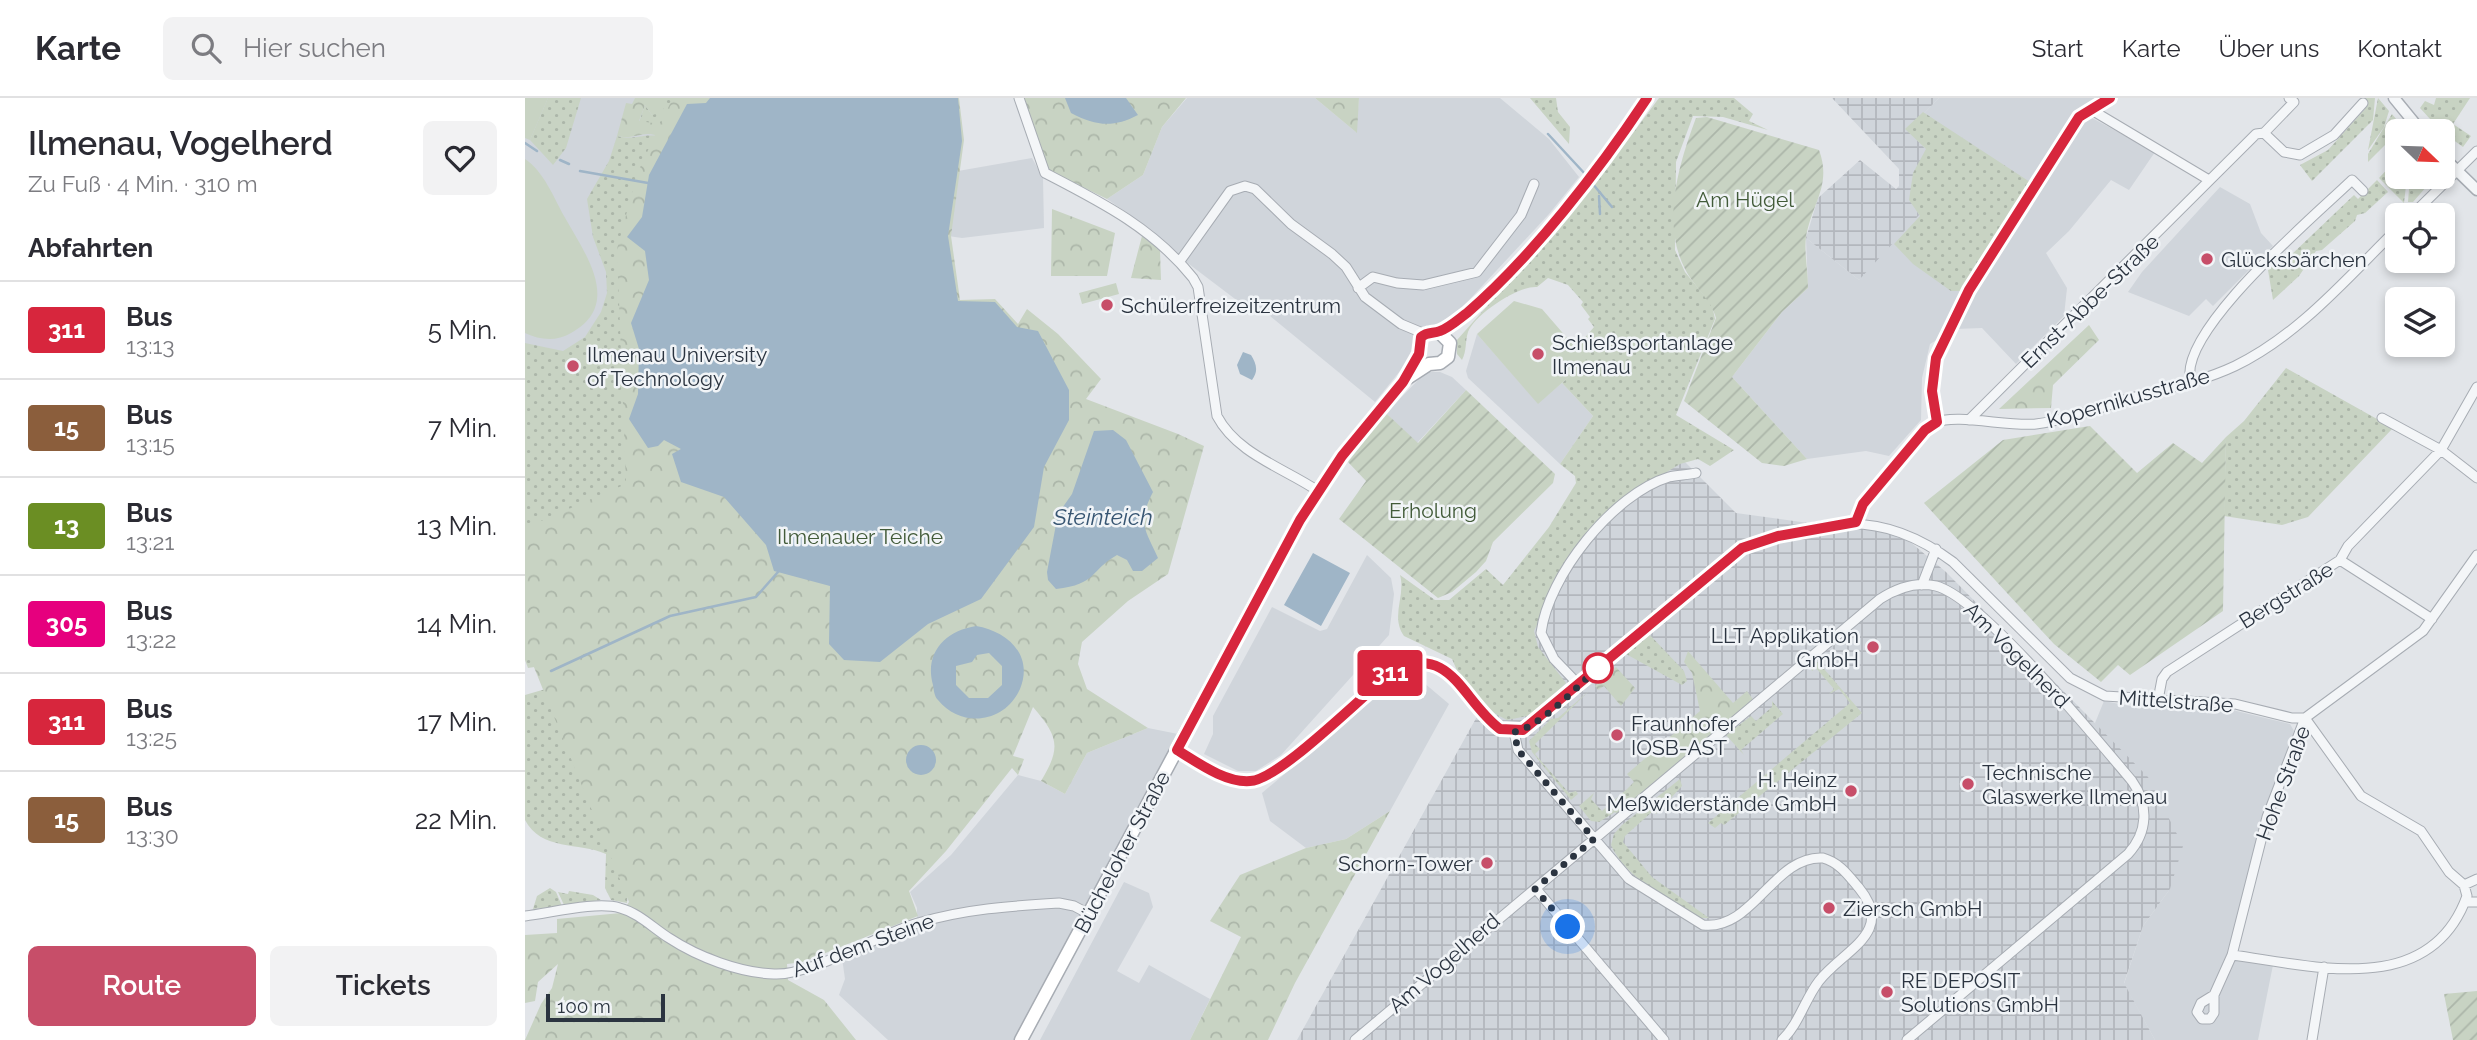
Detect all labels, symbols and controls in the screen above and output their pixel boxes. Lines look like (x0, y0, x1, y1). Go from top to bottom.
search box (163, 17, 653, 80)
text: Karte (35, 29, 121, 68)
icon: search (187, 29, 225, 67)
text: Hier suchen (243, 33, 386, 63)
text: Start (2032, 34, 2084, 63)
text: Karte (2122, 34, 2181, 63)
text: Über uns (2219, 34, 2319, 63)
text: Kontakt (2357, 34, 2442, 63)
north arrow (2385, 119, 2455, 189)
map controls (2385, 119, 2455, 357)
button: heart (423, 121, 497, 195)
text: Ilmenau, Vogelherd (28, 124, 333, 163)
text: Zu Fuß · 4 Min. · 310 m (28, 170, 258, 197)
park label: Am Hügel (1696, 187, 1794, 212)
button: locate (2385, 203, 2455, 273)
street label: Ernst-Abbe-Straße (2016, 229, 2164, 373)
text: Abfahrten (28, 233, 153, 263)
place label: Glücksbärchen (2221, 247, 2367, 272)
marker: Glücksbärchen (2199, 251, 2215, 267)
button: layers (2385, 287, 2455, 357)
place label: Schülerfreizeitzentrum (1121, 293, 1341, 318)
marker: Schülerfreizeitzentrum (1099, 297, 1115, 313)
text: Bus (126, 302, 173, 332)
text: 311 (48, 315, 85, 344)
text: 5 Min. (428, 315, 497, 345)
place label: Schießsportanlage Ilmenau (1552, 330, 1733, 379)
text: 13:13 (126, 332, 175, 359)
place label: Ilmenau University of Technology (587, 342, 767, 391)
marker: Schießsportanlage Ilmenau (1530, 346, 1546, 362)
marker: Ilmenau University of Technology (565, 358, 581, 374)
street label: Kopernikusstraße (2044, 363, 2212, 433)
text: Bus (126, 400, 173, 430)
text: 15 (54, 413, 79, 442)
text: 7 Min. (428, 413, 497, 443)
text: 13:15 (126, 430, 175, 457)
text: Bus (126, 498, 173, 528)
park label: Erholung (1389, 498, 1477, 523)
water label: Steinteich (1052, 503, 1153, 530)
text: 13 (54, 511, 79, 540)
text: 13 Min. (417, 511, 497, 541)
park label: Ilmenauer Teiche (777, 524, 943, 549)
text: 13:21 (126, 528, 174, 555)
street label: Bergstraße (2234, 556, 2338, 634)
text: Bus (126, 596, 173, 626)
street label: Am Vogelherd (1959, 597, 2075, 713)
text: 305 (46, 609, 87, 638)
text: 14 Min. (417, 609, 497, 639)
place label: LLT Applikation GmbH (1711, 623, 1859, 672)
text: 13:22 (126, 626, 176, 653)
marker: LLT Applikation GmbH (1865, 639, 1881, 655)
line badge: 311 (1350, 650, 1430, 696)
unlabelled marker (1583, 653, 1613, 683)
text: 311 (1371, 658, 1409, 687)
street label: Mittelstraße (2118, 685, 2234, 717)
text: Bus (126, 694, 173, 724)
text: 311 (48, 707, 85, 736)
text: 17 Min. (417, 707, 497, 737)
place label: Fraunhofer IOSB-AST (1631, 711, 1738, 760)
street label: Hohe Straße (2251, 722, 2315, 844)
text: 13:25 (126, 724, 177, 751)
marker: Fraunhofer IOSB-AST (1609, 727, 1625, 743)
place label: Technische Glaswerke Ilmenau (1982, 760, 2167, 809)
street label: Bücheloher Straße (1069, 767, 1175, 937)
place label: H. Heinz Meßwiderstände GmbH (1607, 767, 1837, 816)
marker: Technische Glaswerke Ilmenau (1960, 776, 1976, 792)
marker: H. Heinz Meßwiderstände GmbH (1843, 783, 1859, 799)
text: Bus (126, 792, 173, 822)
text: 15 (54, 805, 79, 834)
text: 22 Min. (415, 805, 497, 835)
text: 13:30 (126, 822, 179, 849)
place label: Schorn-Tower (1338, 851, 1474, 876)
marker: Schorn-Tower (1479, 855, 1495, 871)
place label: Ziersch GmbH (1843, 896, 1982, 921)
marker: Ziersch GmbH (1821, 900, 1837, 916)
street label: Auf dem Steine (789, 908, 937, 982)
street label: Am Vogelherd (1383, 908, 1505, 1018)
your location (1550, 909, 1585, 944)
button: Route (28, 946, 256, 1026)
button: Tickets (270, 946, 497, 1026)
place label: RE DEPOSIT Solutions GmbH (1901, 968, 2059, 1017)
marker: RE DEPOSIT Solutions GmbH (1879, 984, 1895, 1000)
scale bar (546, 991, 665, 1023)
text: 100 m (557, 995, 611, 1017)

